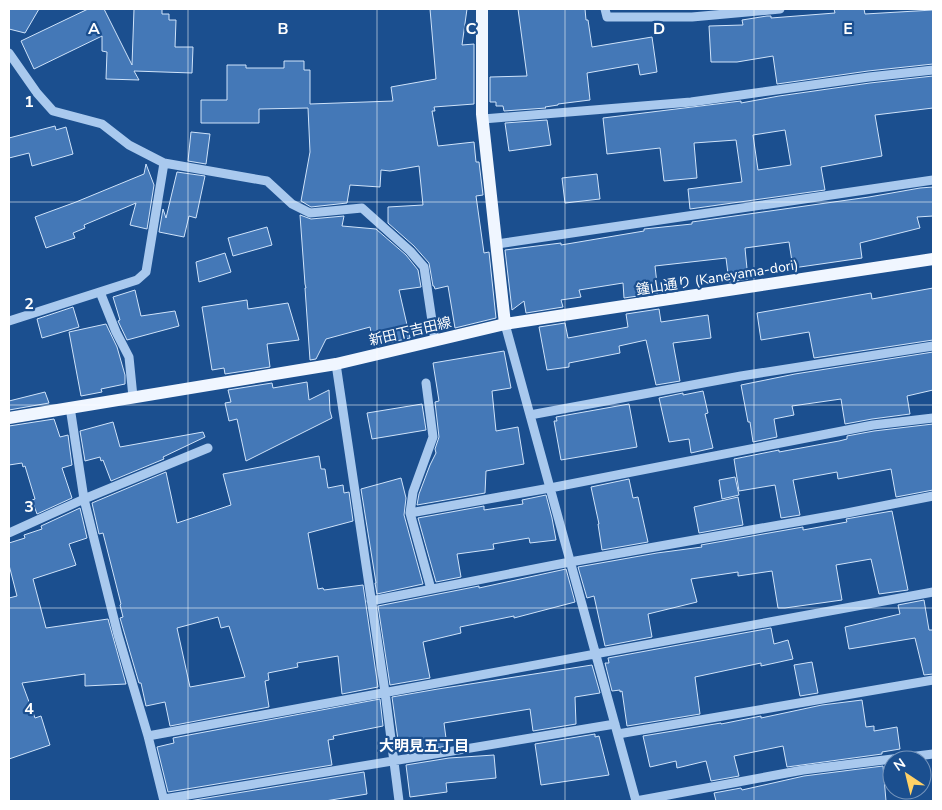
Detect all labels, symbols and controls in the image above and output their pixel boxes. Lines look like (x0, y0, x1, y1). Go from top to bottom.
text: A (88, 18, 100, 40)
text: B (277, 18, 289, 40)
text: C (466, 18, 477, 40)
text: D (653, 18, 665, 40)
text: E (843, 18, 853, 40)
text: 1 (24, 91, 34, 113)
street label: 鐘山通り (Kaneyama-dori) (635, 255, 800, 300)
text: 2 (24, 293, 34, 315)
street label: 新田下吉田線 (367, 313, 453, 350)
text: 3 (24, 496, 34, 518)
text: 4 (24, 698, 34, 720)
district label: 大明見五丁目 (379, 736, 469, 756)
north arrow (882, 750, 932, 800)
text: N (890, 754, 910, 776)

